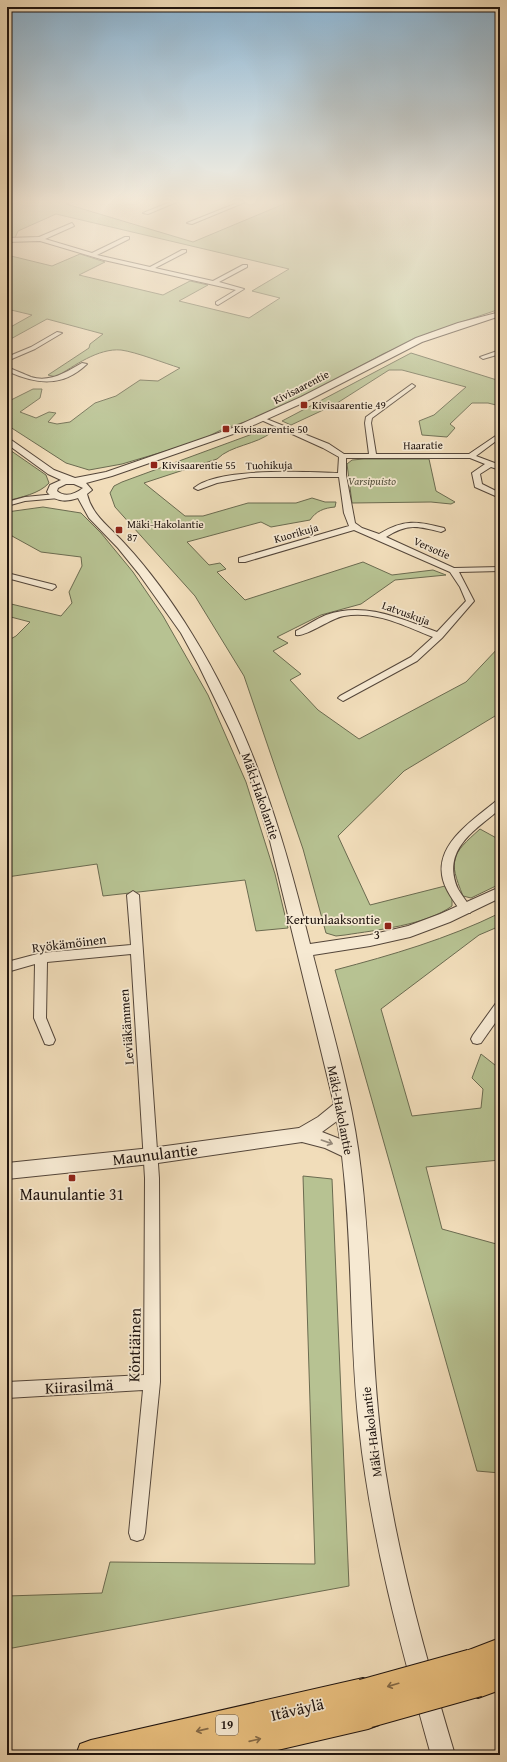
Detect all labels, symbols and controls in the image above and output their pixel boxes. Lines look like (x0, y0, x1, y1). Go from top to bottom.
street label: Kivisaarentie (270, 366, 332, 408)
place label: Kivisaarentie 49 (312, 397, 386, 413)
marker: Kivisaarentie 49 (299, 400, 309, 410)
place label: Kivisaarentie 50 (234, 421, 308, 437)
marker: Kivisaarentie 50 (221, 424, 231, 434)
street label: Haaratie (403, 437, 443, 453)
place label: Kivisaarentie 55 (162, 457, 236, 473)
street label: Tuohikuja (246, 457, 293, 473)
marker: Kivisaarentie 55 (149, 460, 159, 470)
park label: Varsipuisto (348, 473, 396, 489)
place label: Mäki-Hakolantie 87 (127, 516, 204, 545)
street label: Kuorikuja (272, 519, 321, 547)
marker: Mäki-Hakolantie 87 (114, 525, 124, 535)
street label: Versotie (411, 533, 453, 563)
street label: Latvuskuja (380, 597, 433, 629)
street label: Mäki-Hakolantie (237, 750, 284, 842)
place label: Kertunlaaksontie 3 (286, 910, 380, 944)
marker: Kertunlaaksontie 3 (383, 921, 393, 931)
street label: Ryökämöinen (31, 929, 108, 957)
street label: Leviäkämmen (114, 988, 139, 1066)
street label: Mäki-Hakolantie (323, 1064, 358, 1156)
street label: Maunulantie (111, 1137, 199, 1171)
one-way arrow (321, 1138, 333, 1146)
marker: Maunulantie 31 (67, 1173, 77, 1183)
place label: Maunulantie 31 (20, 1182, 124, 1206)
street label: Köntiäinen (121, 1308, 147, 1382)
street label: Kiirasilmä (44, 1372, 114, 1400)
street label: Mäki-Hakolantie (357, 1386, 386, 1478)
one-way arrow (387, 1682, 400, 1689)
street label: Itäväylä (268, 1691, 326, 1727)
road number: 19 (216, 1715, 238, 1735)
one-way arrow (196, 1727, 209, 1735)
one-way arrow (248, 1736, 261, 1744)

